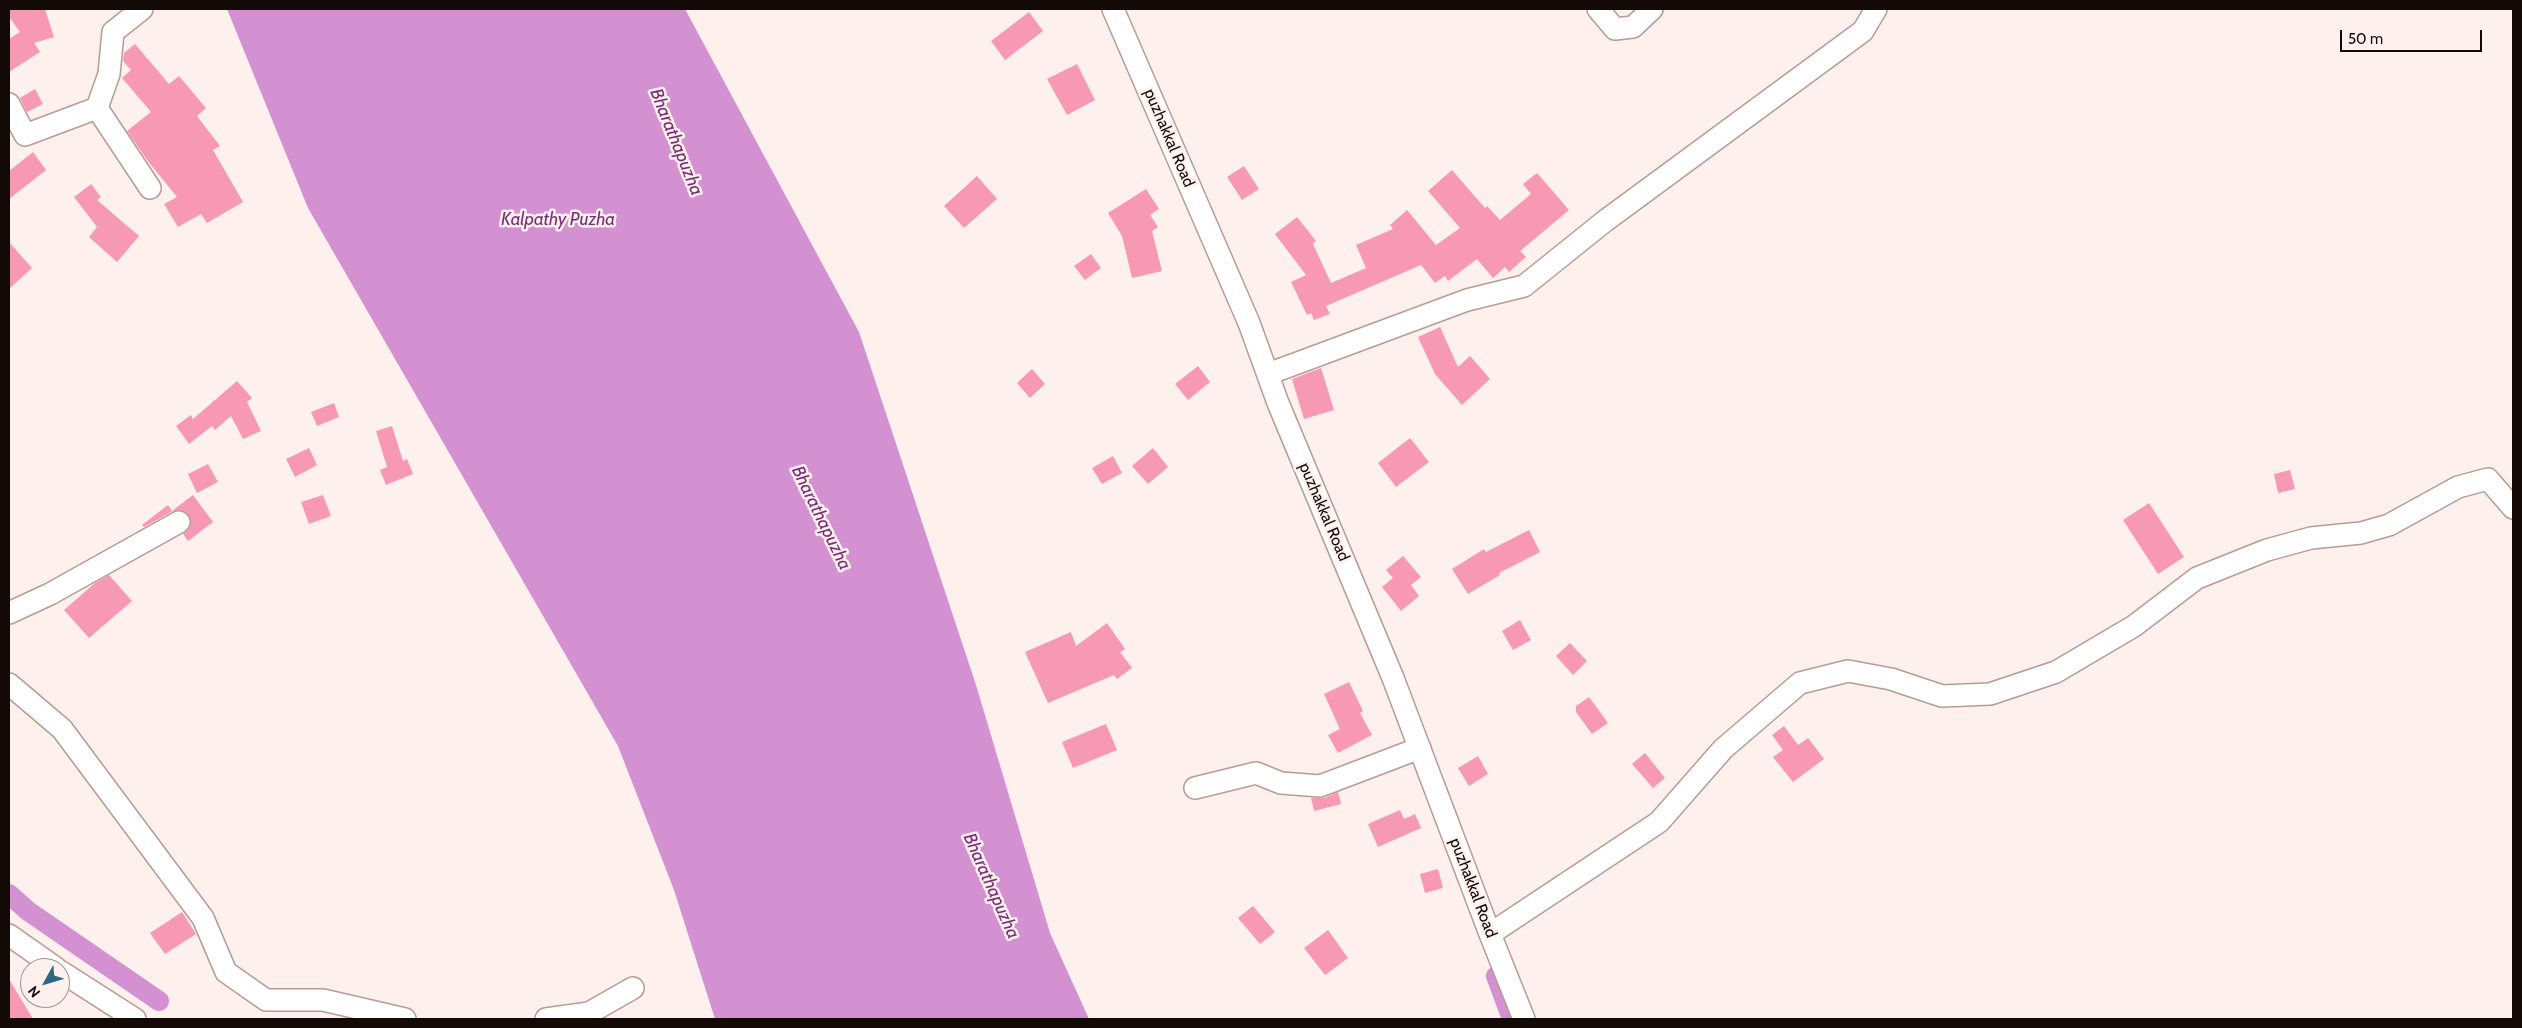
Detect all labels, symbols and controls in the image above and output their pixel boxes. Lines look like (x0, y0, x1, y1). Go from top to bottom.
scale bar (2342, 20, 2484, 52)
text: 50 m (2348, 30, 2383, 48)
water label: Bharathapuzha (645, 86, 707, 198)
street label: puzhakkal Road (1140, 86, 1198, 190)
water label: Kalpathy Puzha (501, 209, 615, 231)
street label: puzhakkal Road (1295, 460, 1353, 564)
water label: Bharathapuzha (787, 462, 855, 574)
water label: Bharathapuzha (958, 830, 1024, 942)
street label: puzhakkal Road (1445, 835, 1501, 941)
north arrow (20, 958, 70, 1008)
text: N (24, 982, 44, 1001)

